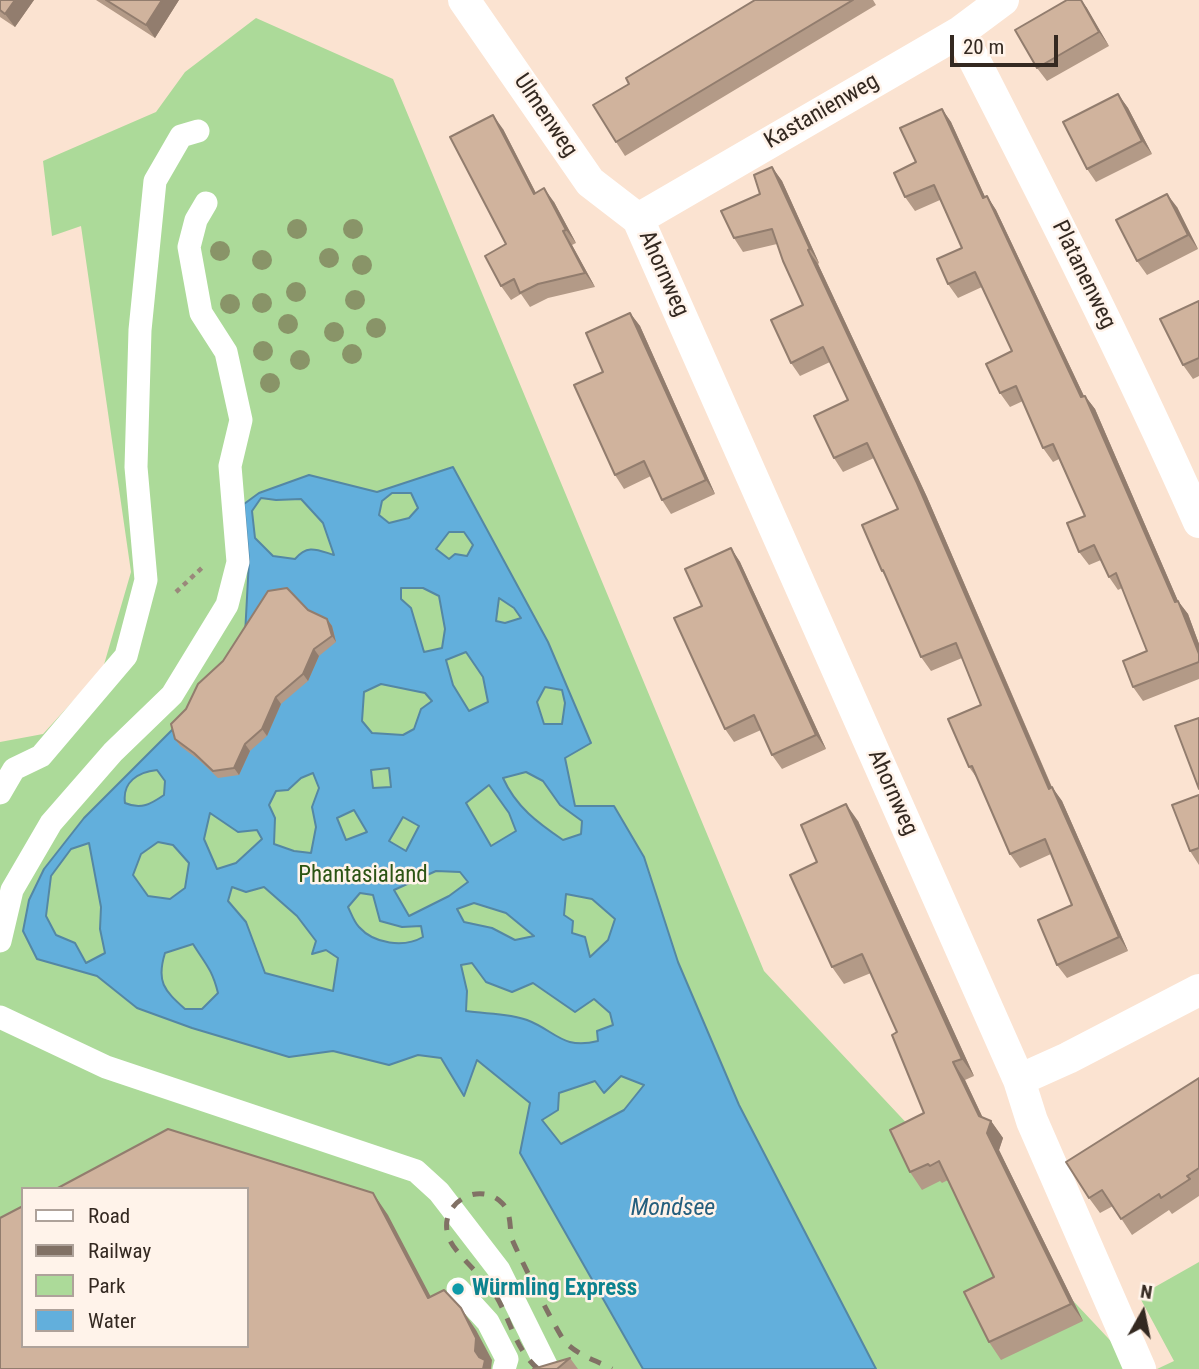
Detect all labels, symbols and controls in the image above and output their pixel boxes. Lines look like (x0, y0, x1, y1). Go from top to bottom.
scale bar (954, 21, 1062, 65)
text: 20 m (963, 35, 1004, 59)
street label: Kastanienweg (760, 68, 884, 156)
street label: Ulmenweg (507, 69, 583, 163)
street label: Platanenweg (1045, 216, 1121, 334)
street label: Ahornweg (632, 227, 694, 321)
street label: Ahornweg (861, 746, 923, 840)
park label: Phantasialand (298, 862, 428, 890)
legend (21, 1187, 248, 1348)
water label: Mondsee (631, 1195, 715, 1223)
text: Road (88, 1204, 130, 1228)
text: Railway (88, 1239, 151, 1263)
text: Park (88, 1274, 125, 1298)
place label: Würmling Express (472, 1275, 637, 1303)
north arrow (1108, 1278, 1178, 1348)
text: N (1139, 1279, 1154, 1304)
marker: Würmling Express (450, 1281, 466, 1297)
text: Water (88, 1309, 136, 1333)

